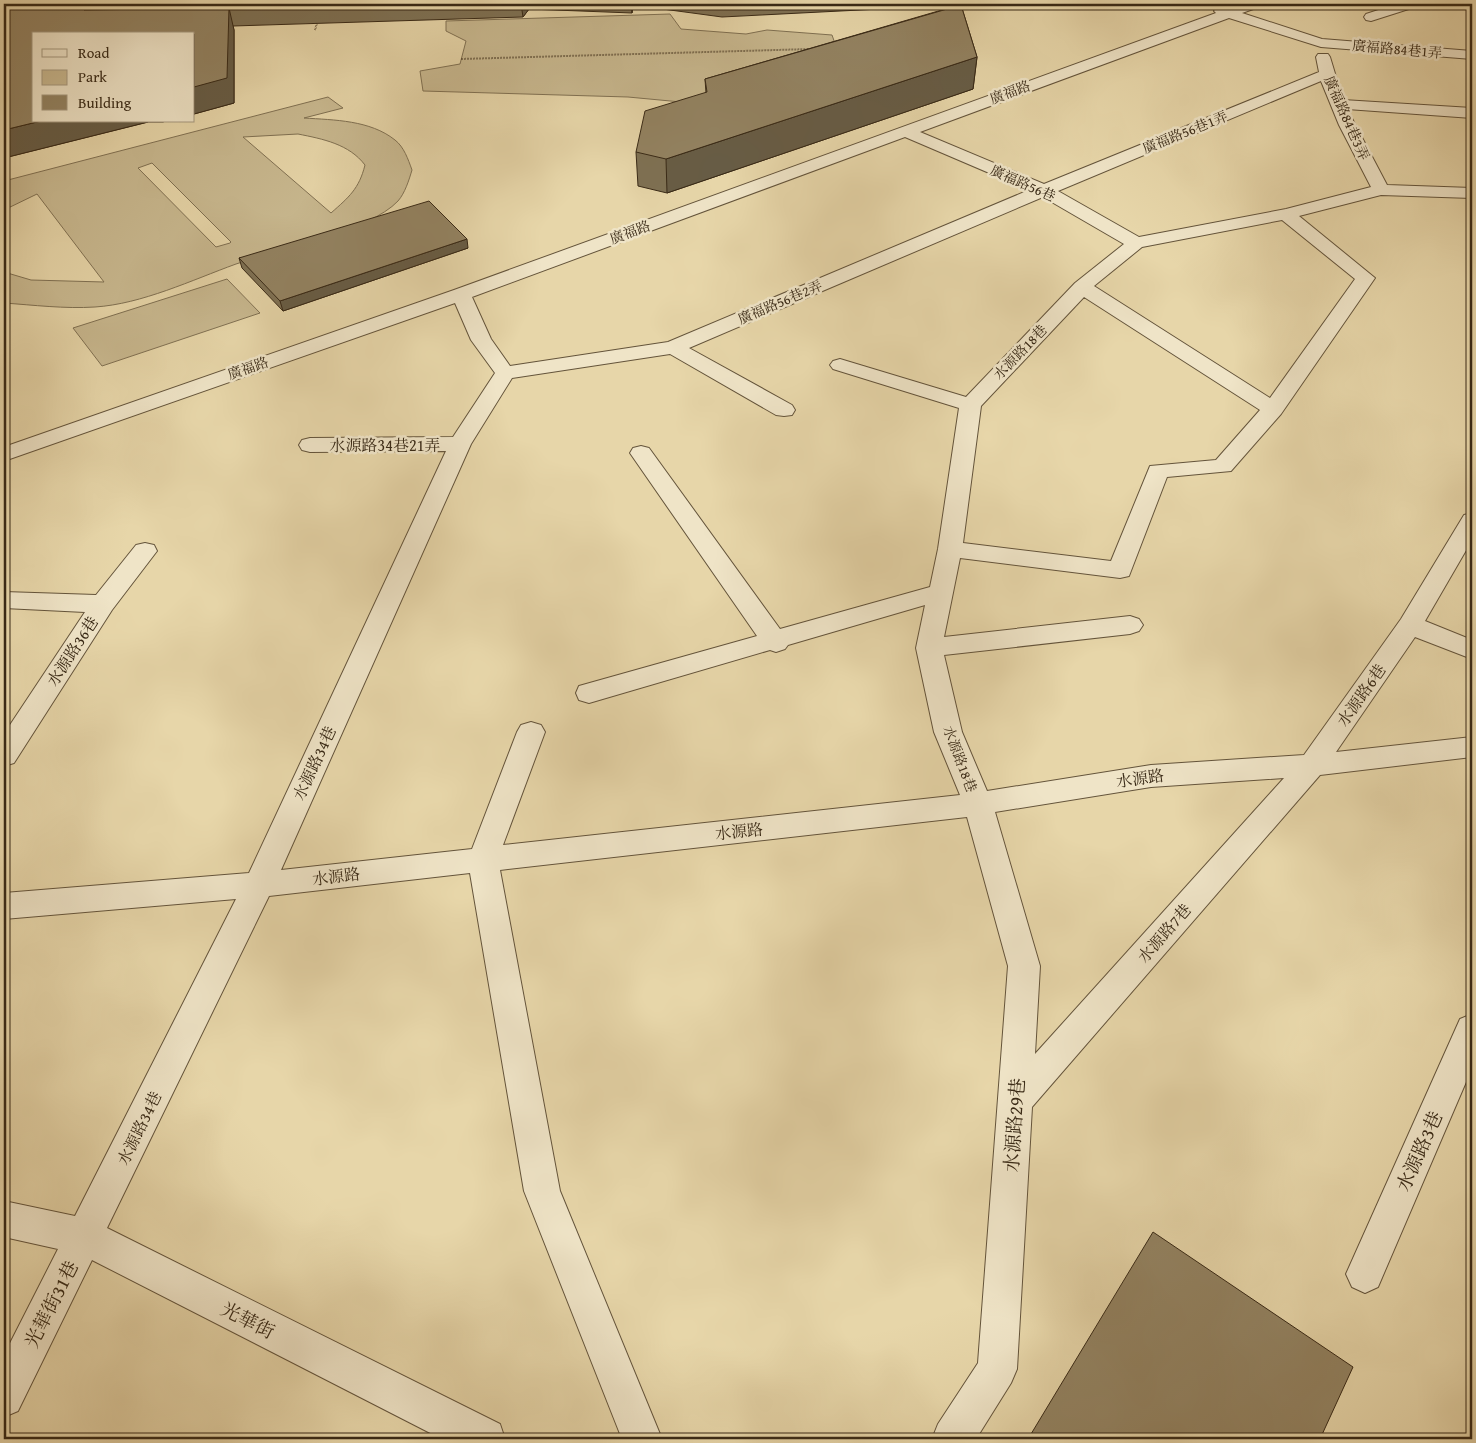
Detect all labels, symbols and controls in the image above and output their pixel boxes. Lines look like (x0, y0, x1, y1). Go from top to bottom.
legend (32, 32, 195, 122)
street label: 廣福路84巷1弄 (1351, 35, 1443, 63)
text: Road (78, 42, 109, 63)
text: Park (78, 66, 107, 87)
street label: 廣福路84巷3弄 (1320, 73, 1374, 163)
street label: 廣福路 (987, 75, 1033, 109)
text: Building (78, 92, 132, 113)
street label: 廣福路56巷1弄 (1139, 106, 1231, 158)
street label: 廣福路56巷 (987, 160, 1059, 206)
street label: 廣福路 (607, 215, 653, 249)
street label: 廣福路56巷2弄 (735, 275, 825, 329)
street label: 水源路18巷 (989, 320, 1051, 384)
street label: 廣福路 (225, 352, 271, 384)
street label: 水源路34巷21弄 (330, 433, 440, 457)
street label: 水源路36巷 (40, 611, 104, 691)
street label: 水源路6巷 (1331, 659, 1391, 731)
street label: 水源路34巷 (286, 722, 342, 804)
street label: 水源路18巷 (938, 723, 982, 795)
street label: 水源路 (1115, 763, 1165, 793)
street label: 水源路 (714, 817, 764, 845)
street label: 水源路 (311, 861, 361, 891)
street label: 水源路7巷 (1131, 898, 1197, 968)
street label: 水源路29巷 (997, 1077, 1031, 1173)
street label: 水源路34巷 (111, 1087, 167, 1169)
street label: 水源路3巷 (1389, 1106, 1449, 1196)
street label: 光華街31巷 (17, 1256, 85, 1352)
street label: 光華街 (216, 1295, 280, 1345)

